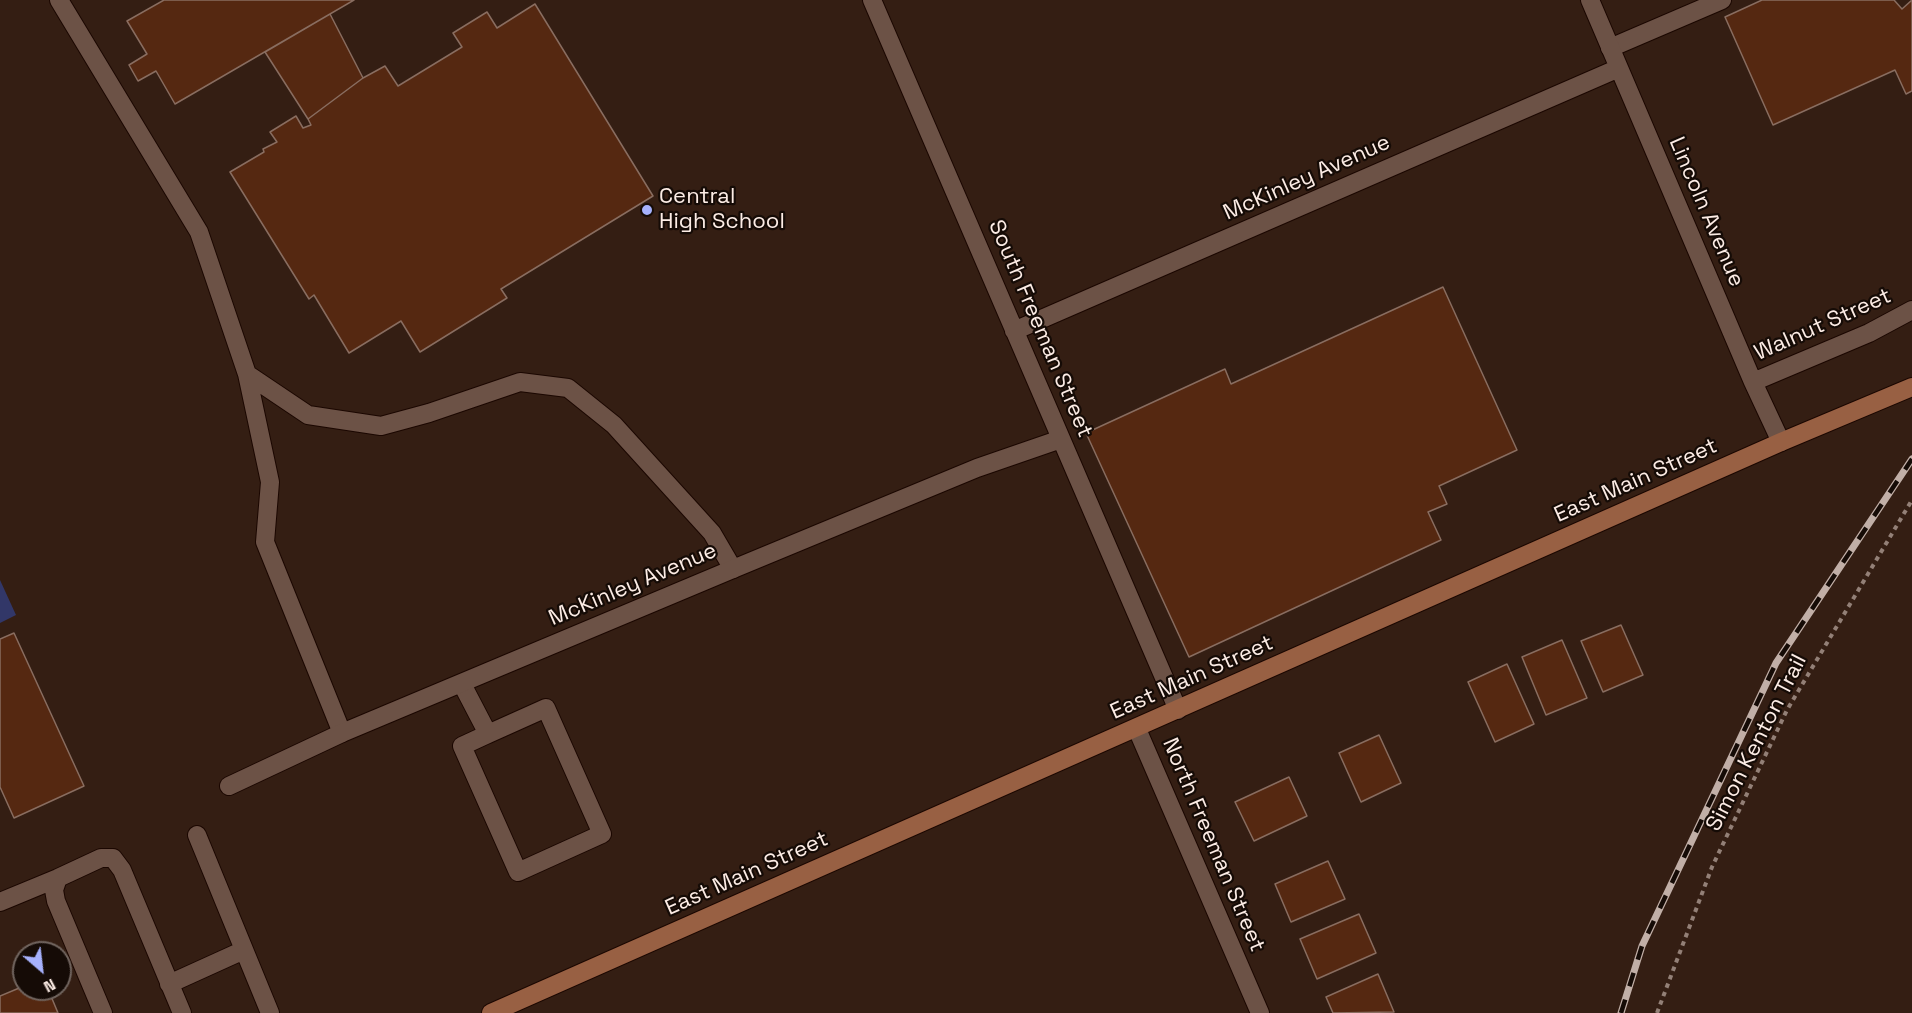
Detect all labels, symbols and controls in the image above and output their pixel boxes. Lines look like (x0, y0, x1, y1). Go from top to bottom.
street label: McKinley Avenue (1220, 129, 1394, 227)
street label: Lincoln Avenue (1663, 133, 1749, 291)
place label: Central High School (659, 184, 785, 236)
marker: Central High School (640, 203, 654, 217)
street label: South Freeman Street (982, 216, 1098, 442)
street label: Walnut Street (1751, 283, 1895, 367)
street label: East Main Street (1550, 433, 1722, 529)
street label: McKinley Avenue (545, 538, 721, 632)
street label: East Main Street (1106, 630, 1278, 726)
street label: Simon Kenton Trail (1701, 650, 1813, 836)
street label: North Freeman Street (1156, 734, 1270, 956)
street label: East Main Street (661, 826, 833, 922)
north arrow (12, 941, 72, 1001)
text: N (40, 974, 59, 997)

